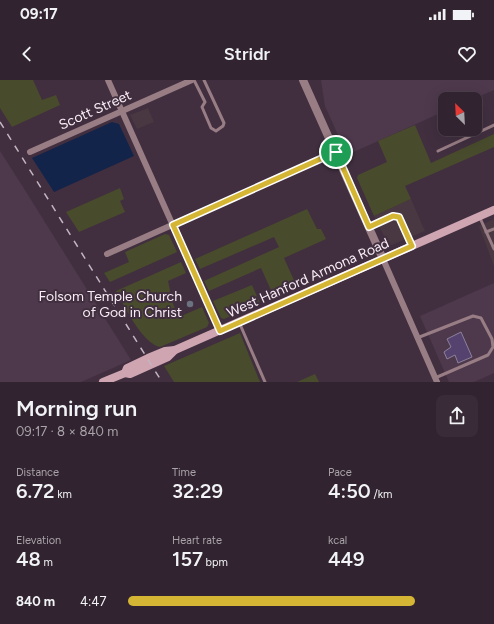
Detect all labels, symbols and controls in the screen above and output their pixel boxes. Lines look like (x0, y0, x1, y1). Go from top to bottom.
text: 09:17 (20, 5, 58, 23)
icon: back (16, 43, 38, 65)
text: Stridr (224, 43, 270, 65)
icon: heart (456, 43, 478, 65)
street label: Scott Street (56, 86, 134, 134)
north arrow (438, 92, 482, 136)
map controls (438, 92, 482, 136)
pin (319, 135, 353, 169)
icon: arrive (325, 141, 347, 163)
street label: West Hanford Armona Road (224, 234, 392, 322)
place label: Folsom Temple Church of God in Christ (39, 288, 182, 321)
marker: Folsom Temple Church of God in Christ (185, 299, 195, 309)
text: Morning run (16, 395, 137, 422)
button: share (436, 395, 478, 437)
text: 09:17 · 8 × 840 m (16, 424, 118, 439)
text: Distance (16, 466, 59, 479)
text: Time (172, 466, 196, 479)
text: Pace (328, 466, 352, 479)
text: 6.72 (16, 479, 55, 503)
text: 32:29 (172, 479, 223, 503)
text: 4:50 (328, 479, 371, 503)
text: km (55, 488, 72, 501)
text: /km (371, 488, 392, 501)
text: Elevation (16, 534, 61, 547)
text: Heart rate (172, 534, 222, 547)
text: kcal (328, 534, 347, 547)
text: 48 (16, 547, 41, 571)
text: 157 (172, 547, 203, 571)
text: 449 (328, 547, 365, 571)
text: m (41, 556, 53, 569)
text: bpm (203, 556, 228, 569)
text: 840 m (16, 594, 55, 609)
text: 4:47 (80, 594, 106, 609)

